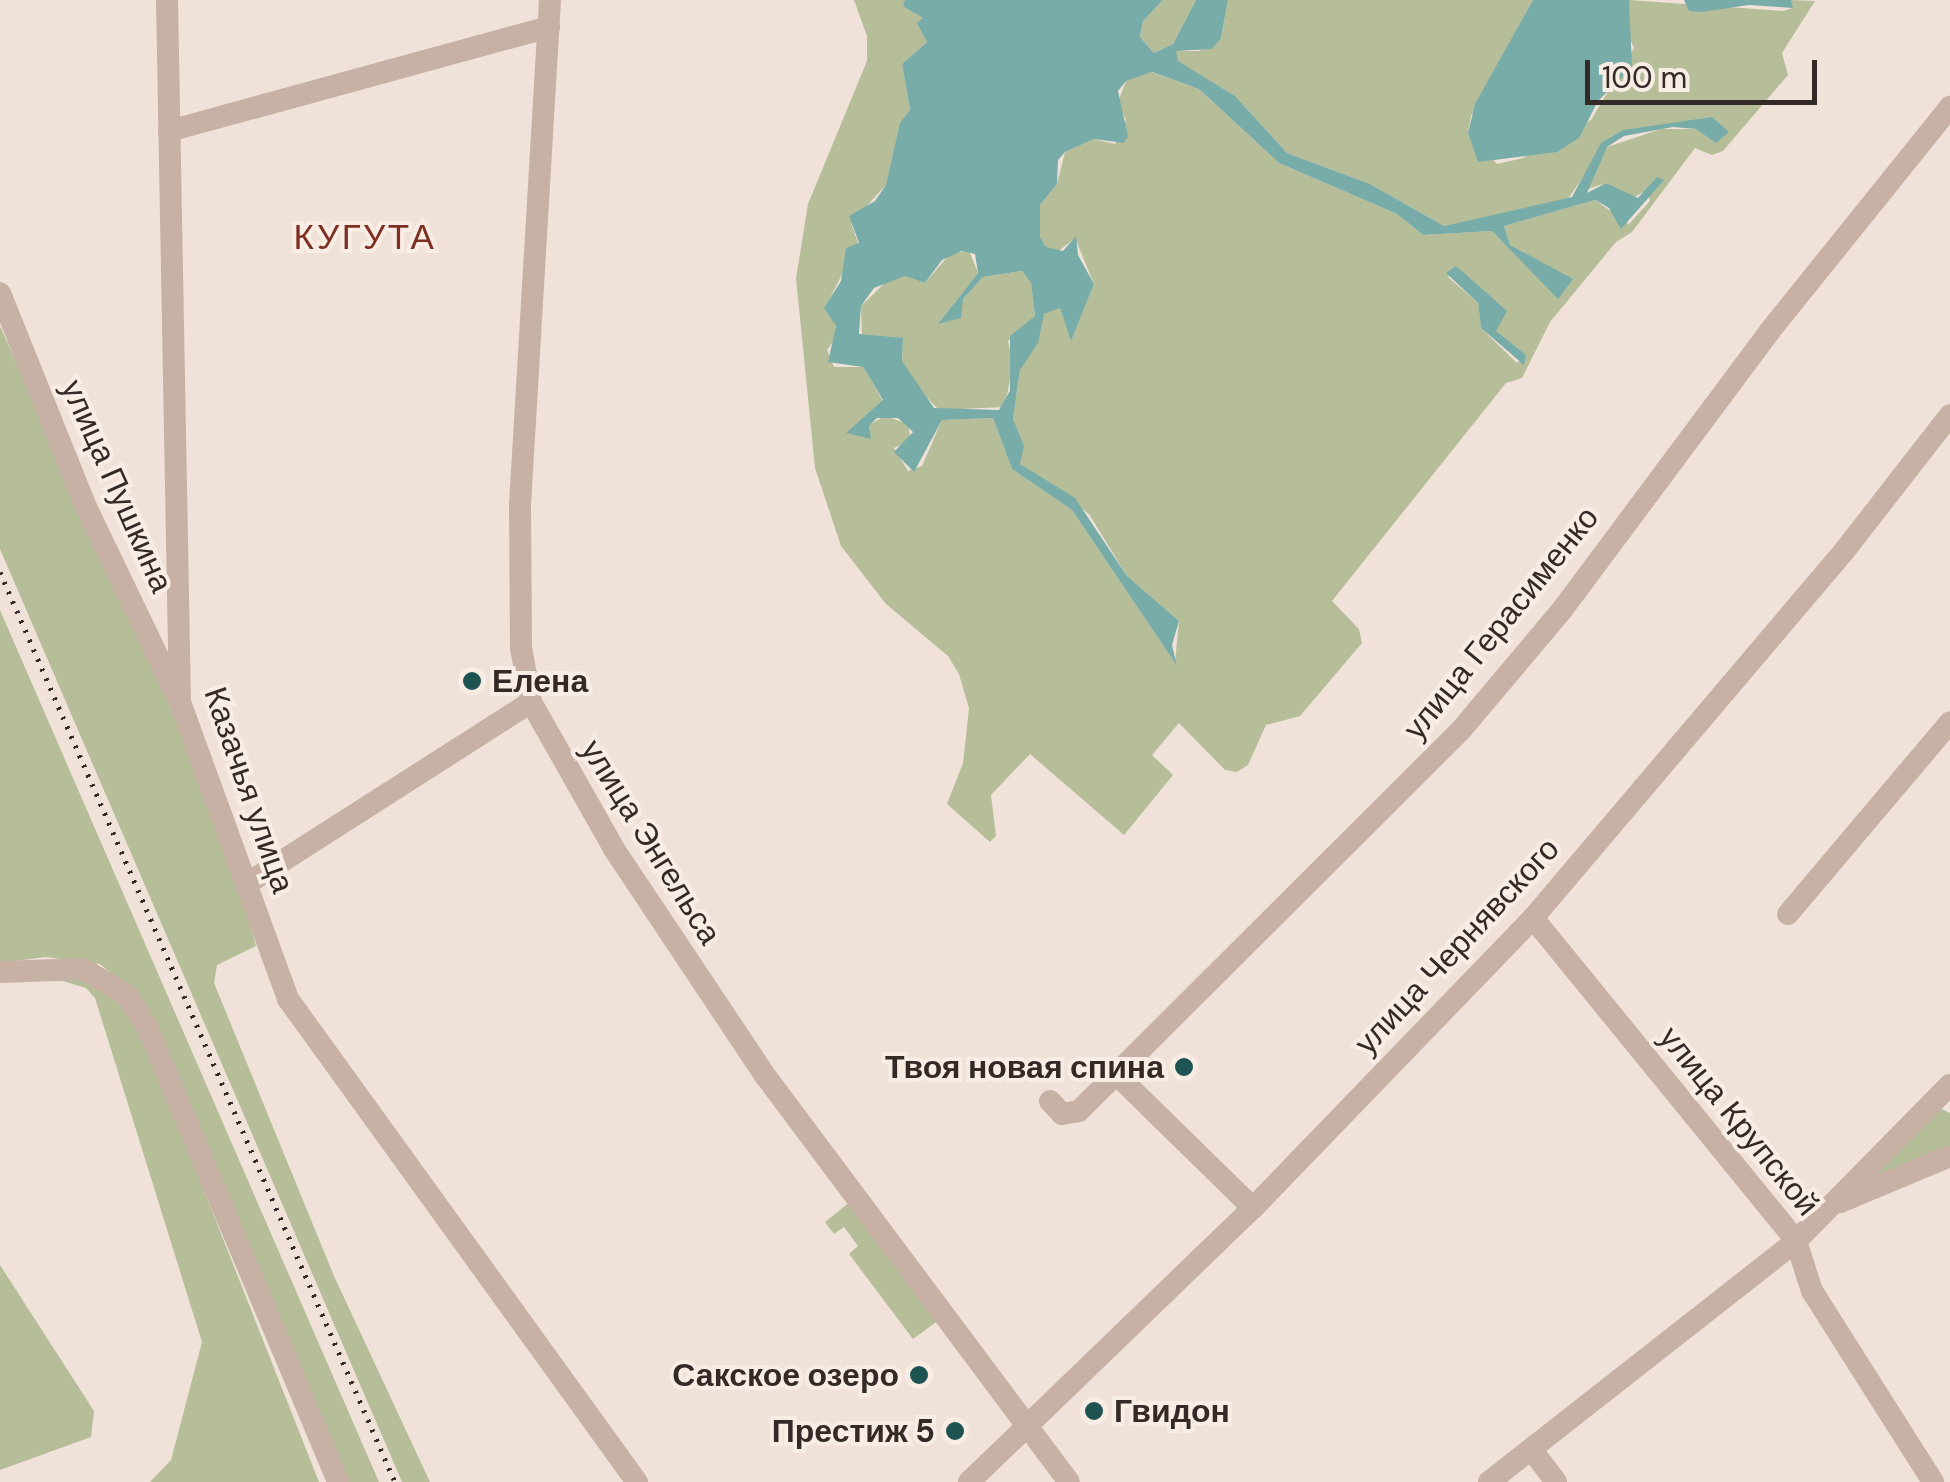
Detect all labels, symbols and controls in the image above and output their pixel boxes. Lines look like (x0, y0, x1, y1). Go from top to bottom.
scale bar (1590, 40, 1822, 102)
text: 100 m (1602, 58, 1687, 97)
district label: КУГУТА (294, 216, 436, 258)
street label: улица Пушкина (53, 374, 181, 598)
street label: улица Герасименко (1395, 499, 1607, 747)
place label: Елена (492, 662, 588, 700)
marker: Елена (461, 670, 483, 692)
street label: Казачья улица (196, 682, 302, 898)
street label: улица Энгельса (573, 733, 729, 951)
street label: улица Чернявского (1347, 830, 1567, 1062)
street label: улица Крупской (1651, 1019, 1827, 1223)
place label: Твоя новая спина (885, 1048, 1164, 1086)
marker: Твоя новая спина (1173, 1056, 1195, 1078)
place label: Сакское озеро (672, 1356, 899, 1394)
marker: Сакское озеро (908, 1364, 930, 1386)
place label: Гвидон (1114, 1392, 1230, 1430)
marker: Гвидон (1083, 1400, 1105, 1422)
place label: Престиж 5 (772, 1412, 935, 1450)
marker: Престиж 5 (944, 1420, 966, 1442)

